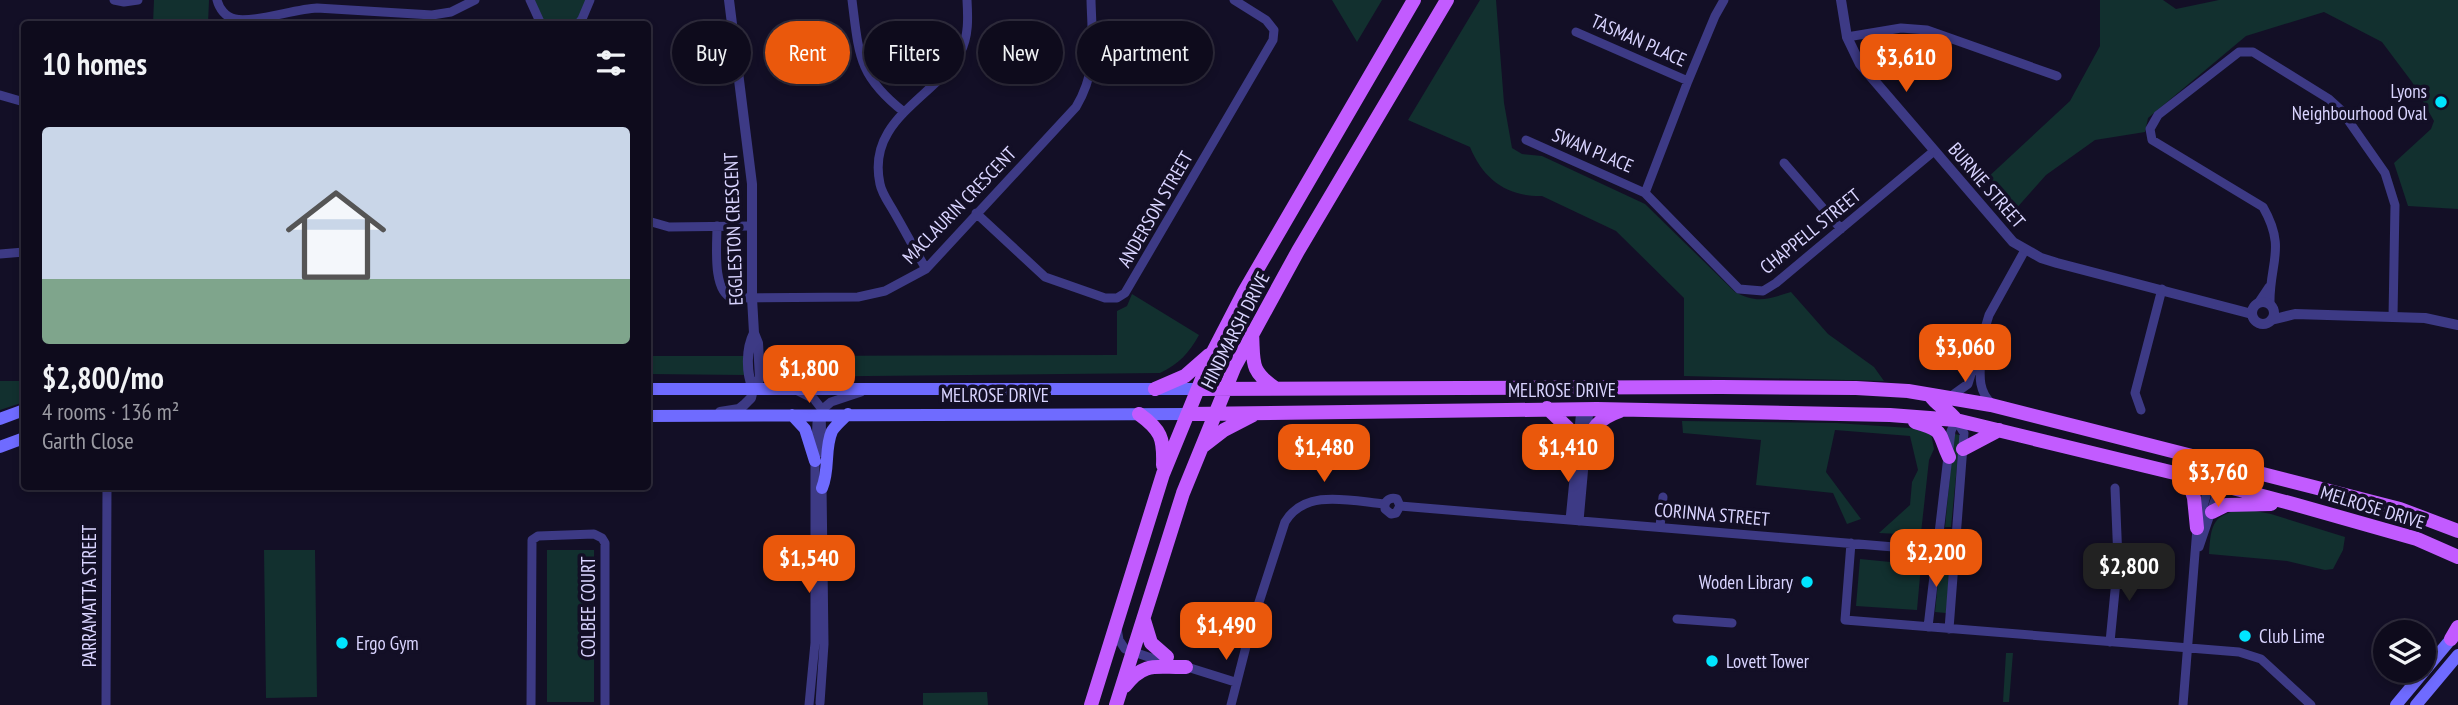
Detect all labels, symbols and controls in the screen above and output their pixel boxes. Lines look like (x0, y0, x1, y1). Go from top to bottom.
street label: TASMAN PLACE (1588, 8, 1690, 72)
chip: Buy (672, 21, 751, 84)
chip: Rent (765, 21, 850, 84)
chip: Filters (864, 21, 964, 84)
chip: New (978, 21, 1063, 84)
chip: Apartment (1077, 21, 1213, 84)
pin: $3,610 (1849, 34, 1963, 94)
text: $3,610 (1876, 42, 1936, 71)
text: 10 homes (42, 44, 147, 83)
icon: filters (592, 44, 630, 82)
place label: Lyons Neighbourhood Oval (2292, 79, 2428, 125)
marker: Lyons Neighbourhood Oval (2433, 94, 2449, 110)
street label: SWAN PLACE (1549, 122, 1637, 178)
street label: BURNIE STREET (1943, 137, 2031, 233)
street label: MACLAURIN CRESCENT (897, 141, 1021, 269)
street label: ANDERSON STREET (1112, 146, 1198, 271)
street label: EGGLESTON CRESCENT (718, 152, 748, 306)
icon: home (273, 172, 399, 298)
street label: CHAPPELL STREET (1755, 183, 1866, 279)
street label: HINDMARSH DRIVE (1195, 268, 1275, 392)
pin: $3,060 (1908, 324, 2022, 384)
text: $3,060 (1935, 332, 1995, 361)
pin: $1,800 (752, 346, 866, 405)
text: $1,800 (779, 353, 839, 382)
text: $2,800/mo (42, 358, 164, 397)
street label: MELROSE DRIVE (1508, 378, 1616, 402)
street label: MELROSE DRIVE (941, 383, 1049, 407)
text: 4 rooms · 136 m² (42, 397, 179, 426)
pin: $1,480 (1267, 424, 1381, 484)
pin: $1,410 (1511, 424, 1625, 484)
text: Garth Close (42, 426, 134, 455)
text: $1,480 (1294, 432, 1354, 461)
text: $1,410 (1538, 432, 1598, 461)
pin: $3,760 (2161, 449, 2275, 509)
text: $3,760 (2188, 457, 2248, 486)
street label: MELROSE DRIVE (2318, 480, 2428, 534)
street label: CORINNA STREET (1653, 497, 1771, 531)
street label: PARRAMATTA STREET (77, 524, 101, 667)
pin: $2,200 (1879, 530, 1993, 589)
pin: $1,540 (752, 536, 866, 595)
text: $2,200 (1906, 537, 1966, 566)
text: $1,540 (779, 543, 839, 572)
pin: $2,800 (2072, 544, 2186, 603)
text: $2,800 (2099, 551, 2159, 580)
street label: COLBEE COURT (576, 556, 600, 658)
place label: Woden Library (1699, 570, 1794, 594)
marker: Woden Library (1799, 574, 1815, 590)
pin: $1,490 (1169, 602, 1283, 662)
text: $1,490 (1196, 610, 1256, 639)
map controls (2373, 620, 2436, 683)
button: layers (2373, 620, 2436, 683)
place label: Club Lime (2259, 624, 2325, 648)
marker: Club Lime (2237, 628, 2253, 644)
place label: Ergo Gym (356, 631, 419, 655)
marker: Ergo Gym (334, 635, 350, 651)
place label: Lovett Tower (1726, 649, 1810, 673)
marker: Lovett Tower (1704, 653, 1720, 669)

